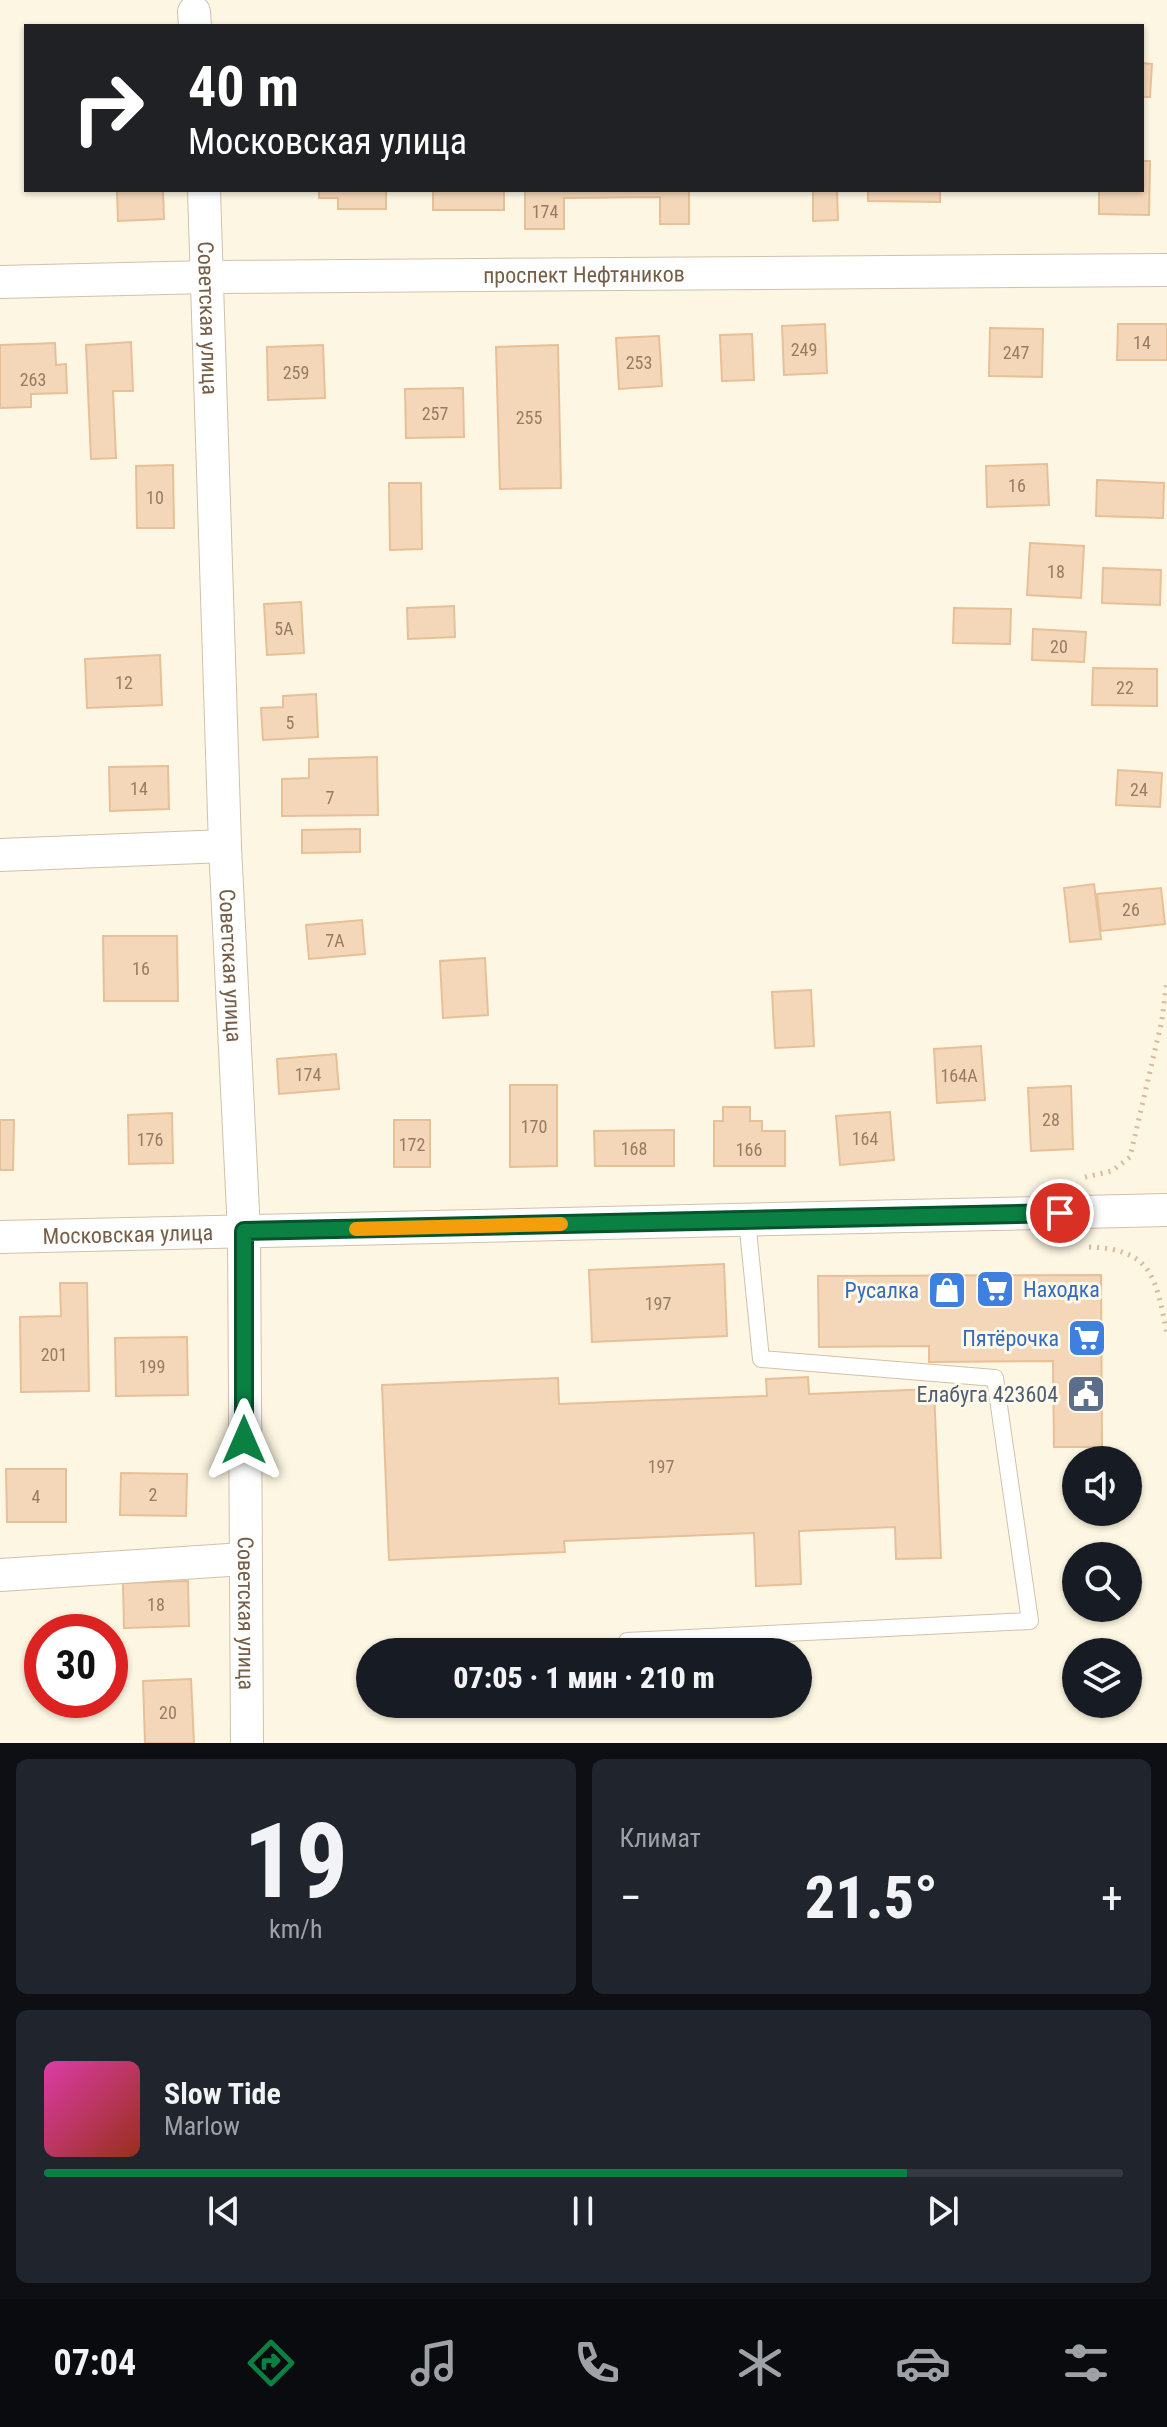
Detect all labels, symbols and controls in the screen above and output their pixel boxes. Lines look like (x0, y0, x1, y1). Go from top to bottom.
text: 40 m (188, 54, 299, 120)
icon: right (56, 56, 160, 160)
text: Московская улица (188, 121, 467, 163)
house number: 174 (532, 201, 558, 222)
street label: Советская улица (193, 241, 223, 395)
street label: проспект Нефтяников (483, 261, 685, 287)
house number: 14 (1133, 332, 1151, 353)
house number: 249 (791, 339, 817, 360)
house number: 247 (1003, 342, 1029, 363)
house number: 253 (626, 352, 652, 373)
house number: 259 (283, 362, 309, 383)
house number: 263 (20, 369, 46, 390)
house number: 257 (422, 403, 448, 424)
house number: 255 (516, 407, 542, 428)
house number: 16 (1008, 475, 1026, 496)
house number: 10 (146, 487, 164, 508)
house number: 18 (1047, 561, 1065, 582)
house number: 5А (274, 618, 294, 639)
house number: 20 (1050, 636, 1068, 657)
house number: 12 (115, 672, 133, 693)
house number: 22 (1116, 677, 1134, 698)
house number: 5 (286, 712, 295, 733)
house number: 14 (130, 778, 148, 799)
house number: 24 (1130, 779, 1148, 800)
house number: 7 (326, 787, 335, 808)
street label: Советская улица (215, 888, 247, 1043)
house number: 26 (1122, 899, 1140, 920)
house number: 7А (325, 930, 345, 951)
house number: 16 (132, 958, 150, 979)
house number: 174 (295, 1064, 321, 1085)
house number: 164А (940, 1065, 978, 1086)
house number: 28 (1042, 1109, 1060, 1130)
house number: 170 (521, 1116, 547, 1137)
house number: 164 (852, 1128, 878, 1149)
house number: 176 (137, 1129, 163, 1150)
house number: 172 (399, 1134, 425, 1155)
house number: 168 (621, 1138, 647, 1159)
house number: 166 (736, 1139, 762, 1160)
pin (1026, 1179, 1094, 1247)
icon: arrive (1038, 1191, 1082, 1235)
street label: Московская улица (42, 1220, 214, 1249)
supermarket icon: Находка (974, 1268, 1016, 1310)
shop icon: Русалка (926, 1269, 968, 1311)
place label: Находка (1023, 1277, 1100, 1302)
place label: Русалка (845, 1278, 919, 1303)
house number: 197 (645, 1293, 671, 1314)
supermarket icon: Пятёрочка (1066, 1317, 1108, 1359)
place label: Пятёрочка (962, 1326, 1059, 1351)
house number: 201 (41, 1344, 67, 1365)
house number: 199 (139, 1356, 165, 1377)
public building icon: Елабуга 423604 (1065, 1373, 1107, 1415)
place label: Елабуга 423604 (917, 1382, 1058, 1407)
position arrow (202, 1398, 286, 1482)
map controls (1062, 1446, 1142, 1718)
button: sound (1062, 1446, 1142, 1526)
house number: 197 (648, 1456, 674, 1477)
house number: 2 (149, 1484, 158, 1505)
house number: 4 (32, 1486, 41, 1507)
street label: Советская улица (233, 1536, 259, 1690)
button: search (1062, 1542, 1142, 1622)
house number: 18 (147, 1594, 165, 1615)
speed limit sign: 30 (24, 1614, 128, 1718)
button: layers (1062, 1638, 1142, 1718)
text: 07:05 · 1 мин · 210 m (453, 1660, 715, 1695)
house number: 20 (159, 1702, 177, 1723)
text: 19 (243, 1801, 348, 1922)
text: Климат (620, 1823, 701, 1853)
text: 21.5° (805, 1862, 938, 1933)
text: − (620, 1872, 642, 1924)
text: + (1101, 1872, 1123, 1924)
text: km/h (269, 1914, 323, 1944)
text: Slow Tide (164, 2076, 281, 2111)
text: Marlow (164, 2111, 240, 2141)
icon: previous (202, 2189, 246, 2233)
icon: pause (561, 2189, 605, 2233)
icon: next (921, 2189, 965, 2233)
icon: directions (243, 2335, 299, 2391)
icon: music (406, 2335, 462, 2391)
icon: phone (569, 2335, 625, 2391)
icon: climate (732, 2335, 788, 2391)
icon: car (895, 2335, 951, 2391)
icon: filters (1058, 2335, 1114, 2391)
text: 07:04 (53, 2342, 136, 2384)

